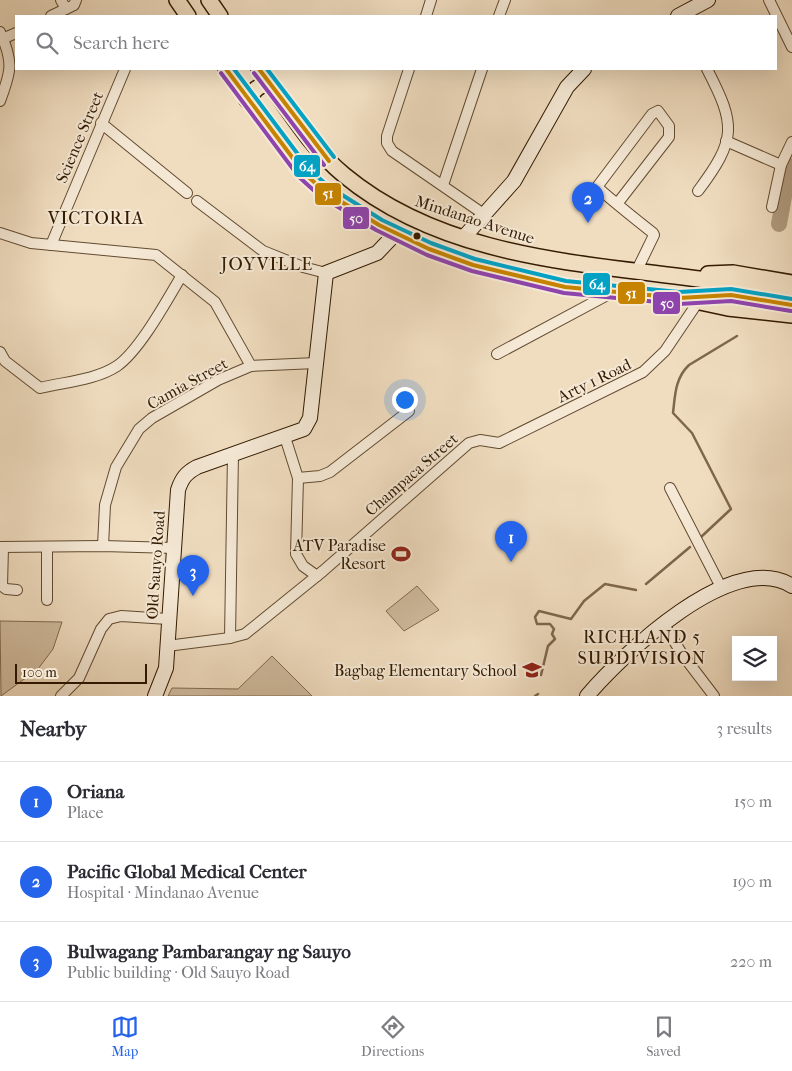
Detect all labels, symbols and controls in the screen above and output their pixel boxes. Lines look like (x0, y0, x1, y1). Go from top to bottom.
search box (15, 15, 777, 70)
icon: search (33, 29, 61, 57)
text: Search here (73, 32, 169, 54)
street label: Science Street (52, 88, 107, 186)
line badge: 64 (293, 154, 321, 178)
text: 64 (299, 158, 316, 175)
line badge: 51 (314, 182, 342, 206)
pin: 2 (572, 182, 604, 223)
text: 51 (322, 185, 334, 202)
street label: Mindanao Avenue (413, 191, 537, 248)
line badge: 50 (342, 206, 370, 230)
district label: VICTORIA (47, 208, 144, 229)
text: 50 (349, 210, 363, 227)
unlabelled marker (412, 231, 422, 241)
district label: JOYVILLE (219, 254, 313, 275)
line badge: 64 (582, 272, 611, 296)
text: 64 (589, 276, 606, 293)
line badge: 51 (617, 281, 646, 305)
text: 51 (625, 285, 637, 302)
line badge: 50 (652, 291, 681, 315)
text: 50 (660, 295, 674, 312)
street label: Camia Street (144, 353, 231, 413)
street label: Arty 1 Road (553, 354, 634, 407)
your location (392, 387, 418, 413)
street label: Champaca Street (361, 429, 462, 520)
street label: Old Sauyo Road (142, 510, 169, 620)
pin: 1 (495, 521, 527, 562)
place label: ATV Paradise Resort (292, 536, 386, 573)
sports icon: ATV Paradise Resort (390, 543, 412, 565)
pin: 3 (177, 555, 209, 596)
district label: RICHLAND 5 SUBDIVISION (577, 627, 707, 669)
map controls (732, 636, 777, 681)
button: layers (732, 636, 777, 681)
school or university icon: Bagbag Elementary School (521, 659, 543, 681)
scale bar (15, 661, 148, 684)
place label: Bagbag Elementary School (334, 661, 518, 680)
text: 100 m (22, 664, 57, 681)
text: Nearby (20, 717, 86, 741)
text: 3 results (716, 719, 772, 738)
text: Oriana (67, 781, 124, 803)
text: 1 (33, 792, 39, 811)
text: 150 m (734, 792, 772, 811)
text: Place (67, 803, 103, 822)
text: Pacific Global Medical Center (67, 861, 307, 883)
text: 2 (32, 872, 40, 891)
text: 190 m (732, 872, 772, 891)
text: Hospital · Mindanao Avenue (67, 883, 259, 902)
text: Bulwagang Pambarangay ng Sauyo (67, 941, 351, 963)
text: 3 (33, 952, 39, 971)
text: 220 m (730, 952, 772, 971)
text: Public building · Old Sauyo Road (67, 963, 290, 982)
tab: Map (111, 1013, 139, 1060)
tab: Directions (361, 1013, 424, 1060)
tab: Saved (646, 1013, 681, 1060)

